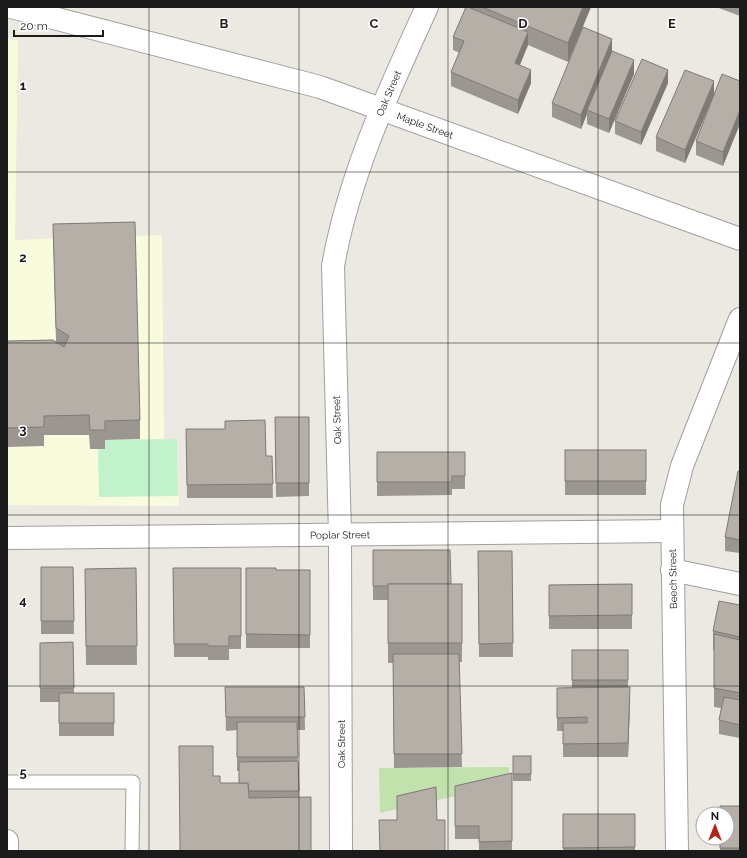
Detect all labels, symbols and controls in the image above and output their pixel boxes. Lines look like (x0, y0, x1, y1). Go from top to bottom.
scale bar (14, 12, 103, 38)
text: B (220, 16, 229, 31)
text: C (370, 16, 379, 31)
text: D (518, 16, 528, 31)
text: E (668, 16, 676, 31)
text: 20 m (20, 19, 48, 33)
street label: Oak Street (374, 68, 403, 118)
text: 1 (20, 78, 27, 93)
street label: Maple Street (395, 110, 455, 141)
text: 2 (19, 250, 27, 265)
street label: Oak Street (331, 395, 343, 444)
text: 3 (19, 422, 27, 437)
street label: Poplar Street (310, 529, 371, 540)
street label: Beech Street (667, 548, 679, 609)
text: 4 (19, 593, 27, 608)
street label: Oak Street (336, 719, 347, 768)
text: 5 (19, 765, 27, 780)
north arrow (695, 806, 735, 846)
text: N (711, 810, 719, 823)

